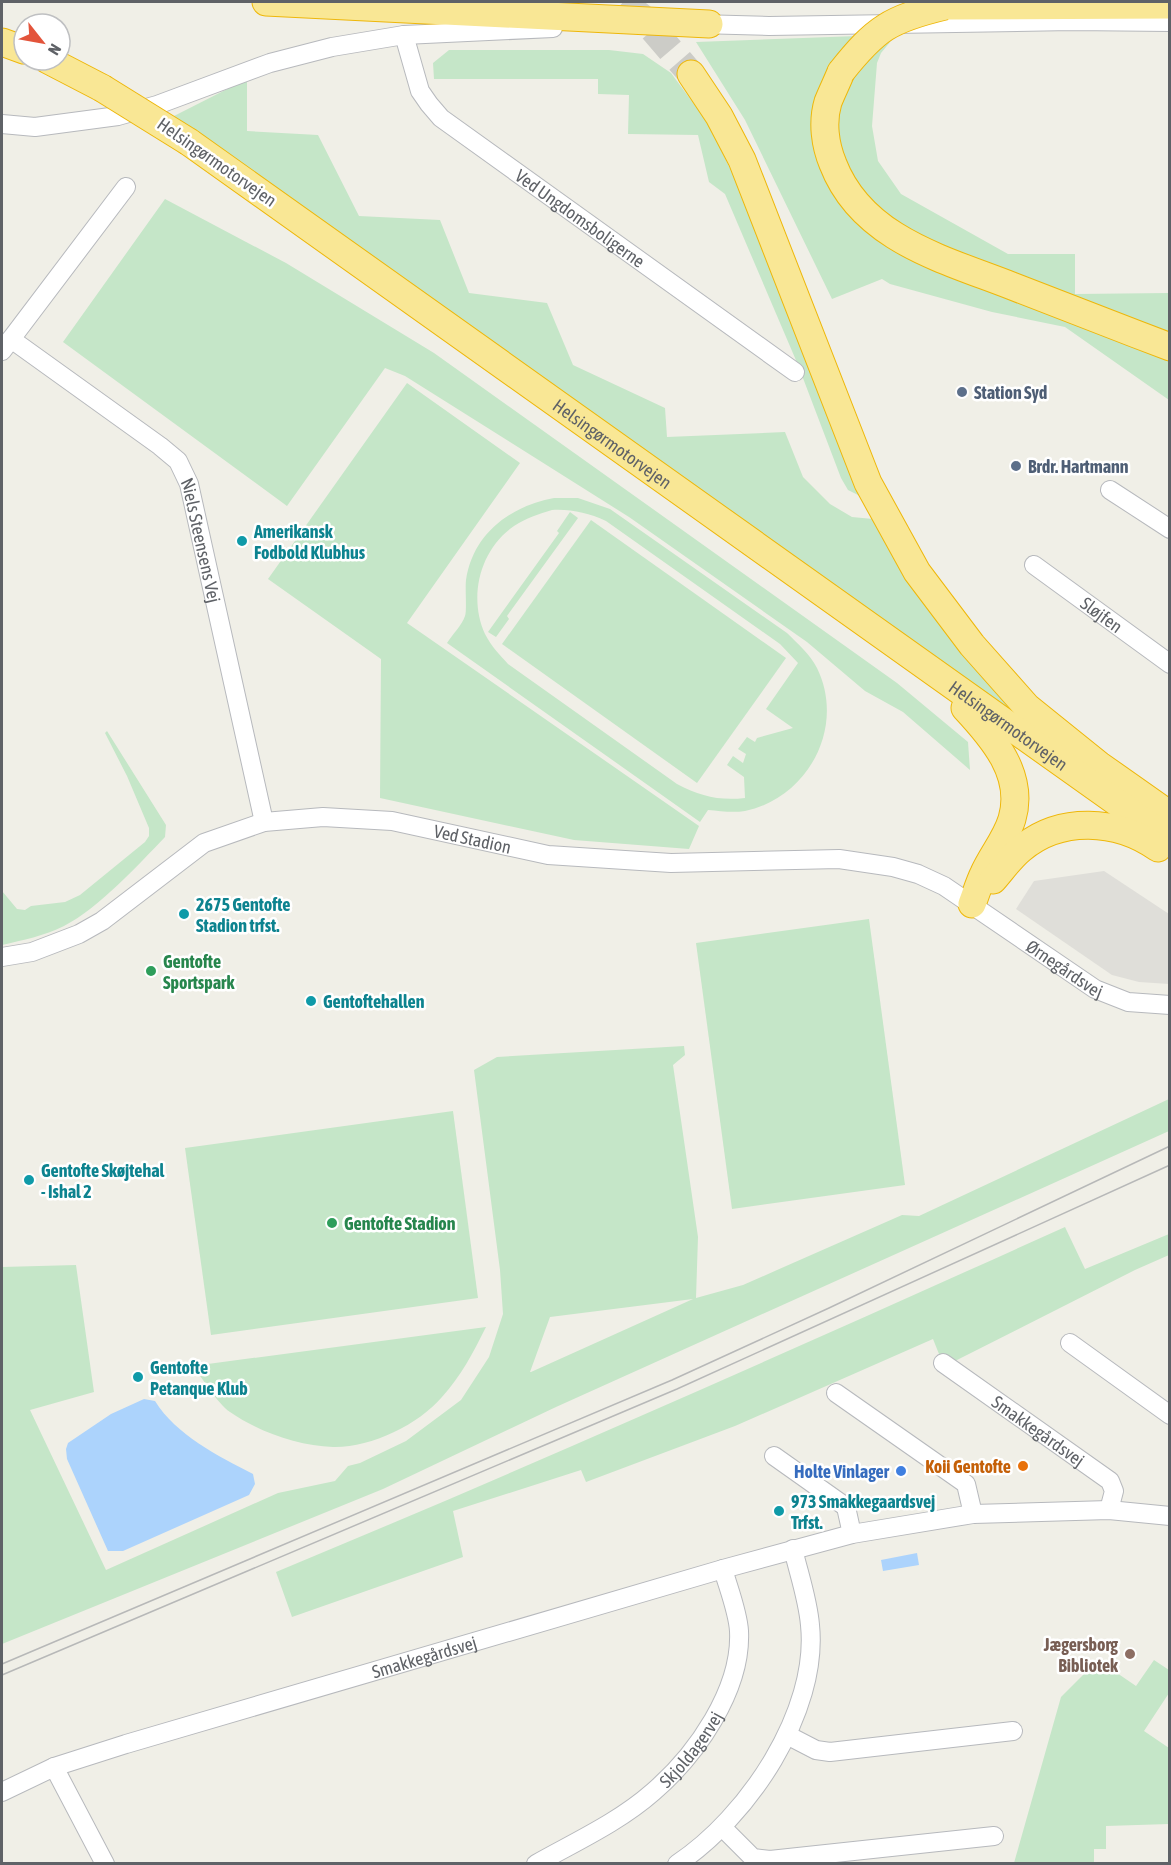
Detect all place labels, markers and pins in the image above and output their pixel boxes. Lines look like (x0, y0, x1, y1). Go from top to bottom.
place label: Station Syd (974, 382, 1047, 403)
marker: Station Syd (955, 385, 969, 399)
place label: Brdr. Hartmann (1028, 456, 1129, 477)
marker: Brdr. Hartmann (1009, 459, 1023, 473)
place label: Amerikansk Fodbold Klubhus (253, 521, 366, 563)
marker: Amerikansk Fodbold Klubhus (235, 534, 249, 548)
place label: 2675 Gentofte Stadion trfst. (196, 894, 290, 936)
marker: 2675 Gentofte Stadion trfst. (177, 907, 191, 921)
place label: Gentofte Sportspark (163, 951, 235, 993)
marker: Gentofte Sportspark (144, 964, 158, 978)
place label: Gentoftehallen (323, 991, 425, 1012)
marker: Gentoftehallen (304, 994, 318, 1008)
place label: Gentofte Skøjtehal - Ishal 2 (41, 1160, 165, 1202)
marker: Gentofte Skøjtehal - Ishal 2 (22, 1173, 36, 1187)
place label: Gentofte Stadion (344, 1213, 456, 1234)
marker: Gentofte Stadion (325, 1216, 339, 1230)
place label: Gentofte Petanque Klub (150, 1357, 248, 1399)
marker: Gentofte Petanque Klub (131, 1370, 145, 1384)
place label: Koii Gentofte (925, 1456, 1011, 1477)
marker: Koii Gentofte (1016, 1459, 1030, 1473)
place label: Holte Vinlager (794, 1461, 890, 1482)
marker: Holte Vinlager (894, 1464, 908, 1478)
place label: 973 Smakkegaardsvej Trfst. (791, 1491, 935, 1533)
marker: 973 Smakkegaardsvej Trfst. (772, 1504, 786, 1518)
place label: Jægersborg Bibliotek (1043, 1634, 1119, 1676)
marker: Jægersborg Bibliotek (1123, 1647, 1137, 1661)

